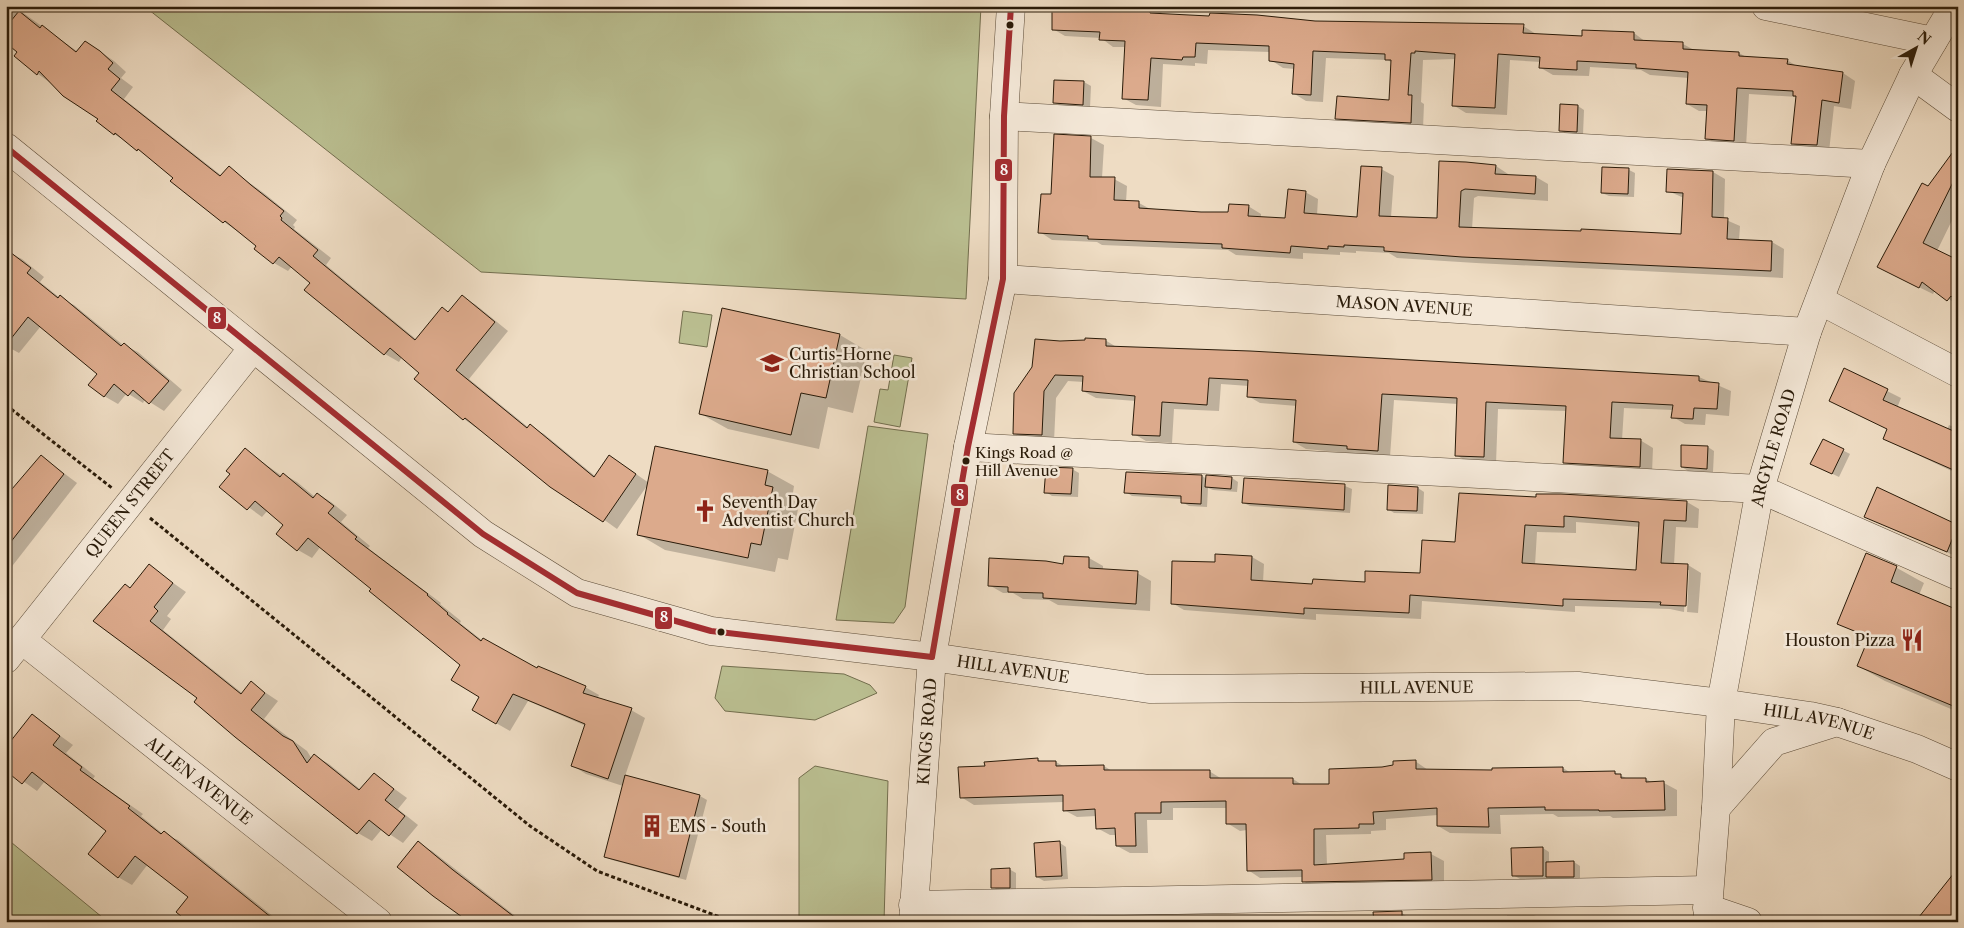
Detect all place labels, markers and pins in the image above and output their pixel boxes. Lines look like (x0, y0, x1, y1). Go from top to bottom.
unlabelled marker (1005, 20, 1015, 30)
place label: Curtis-Horne Christian School (789, 344, 916, 382)
school or university icon: Curtis-Horne Christian School (759, 350, 785, 376)
place label: Kings Road @ Hill Avenue (975, 443, 1073, 480)
marker: Kings Road @ Hill Avenue (961, 456, 971, 466)
place label: Seventh Day Adventist Church (721, 492, 855, 530)
church icon: Seventh Day Adventist Church (692, 498, 718, 524)
unlabelled marker (716, 627, 726, 637)
restaurant icon: Houston Pizza (1899, 627, 1925, 653)
place label: Houston Pizza (1785, 630, 1896, 650)
building icon: EMS - South (639, 813, 665, 839)
place label: EMS - South (669, 816, 767, 836)

